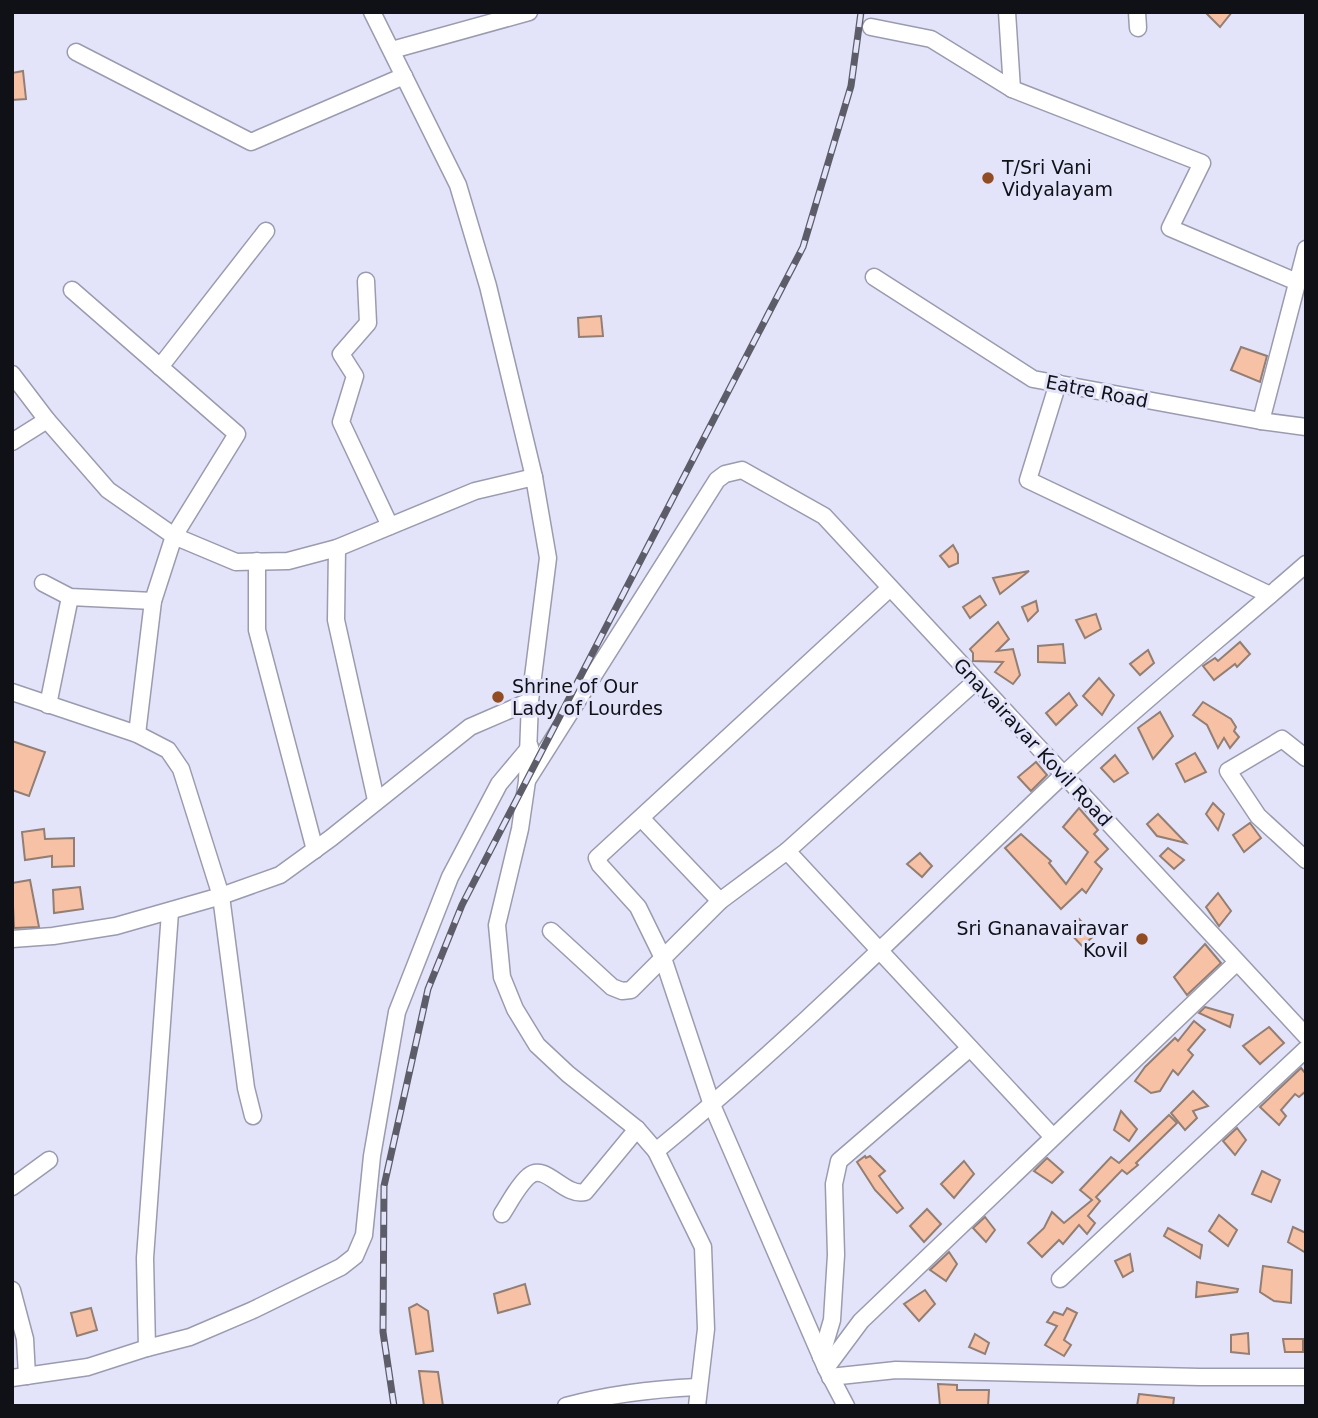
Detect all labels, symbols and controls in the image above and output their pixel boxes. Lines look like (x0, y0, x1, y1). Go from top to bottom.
place label: T/Sri Vani Vidyalayam (1001, 156, 1113, 200)
marker: T/Sri Vani Vidyalayam (980, 170, 996, 186)
street label: Eatre Road (1044, 370, 1150, 412)
street label: Gnavairavar Kovil Road (949, 654, 1117, 830)
place label: Shrine of Our Lady of Lourdes (512, 675, 663, 719)
marker: Shrine of Our Lady of Lourdes (490, 689, 506, 705)
place label: Sri Gnanavairavar Kovil (956, 917, 1128, 961)
marker: Sri Gnanavairavar Kovil (1134, 931, 1150, 947)

